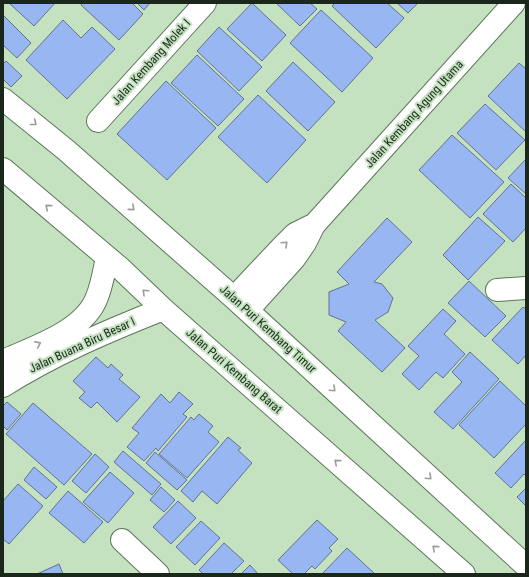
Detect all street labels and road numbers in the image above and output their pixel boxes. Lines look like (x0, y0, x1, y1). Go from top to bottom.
street label: Jalan Kembang Molek I (109, 16, 193, 108)
street label: Jalan Kembang Agung Utama (362, 57, 466, 171)
street label: Jalan Puri Kembang Timur (217, 282, 319, 376)
street label: Jalan Buana Biru Besar I (27, 314, 137, 376)
street label: Jalan Puri Kembang Barat (183, 326, 285, 417)

